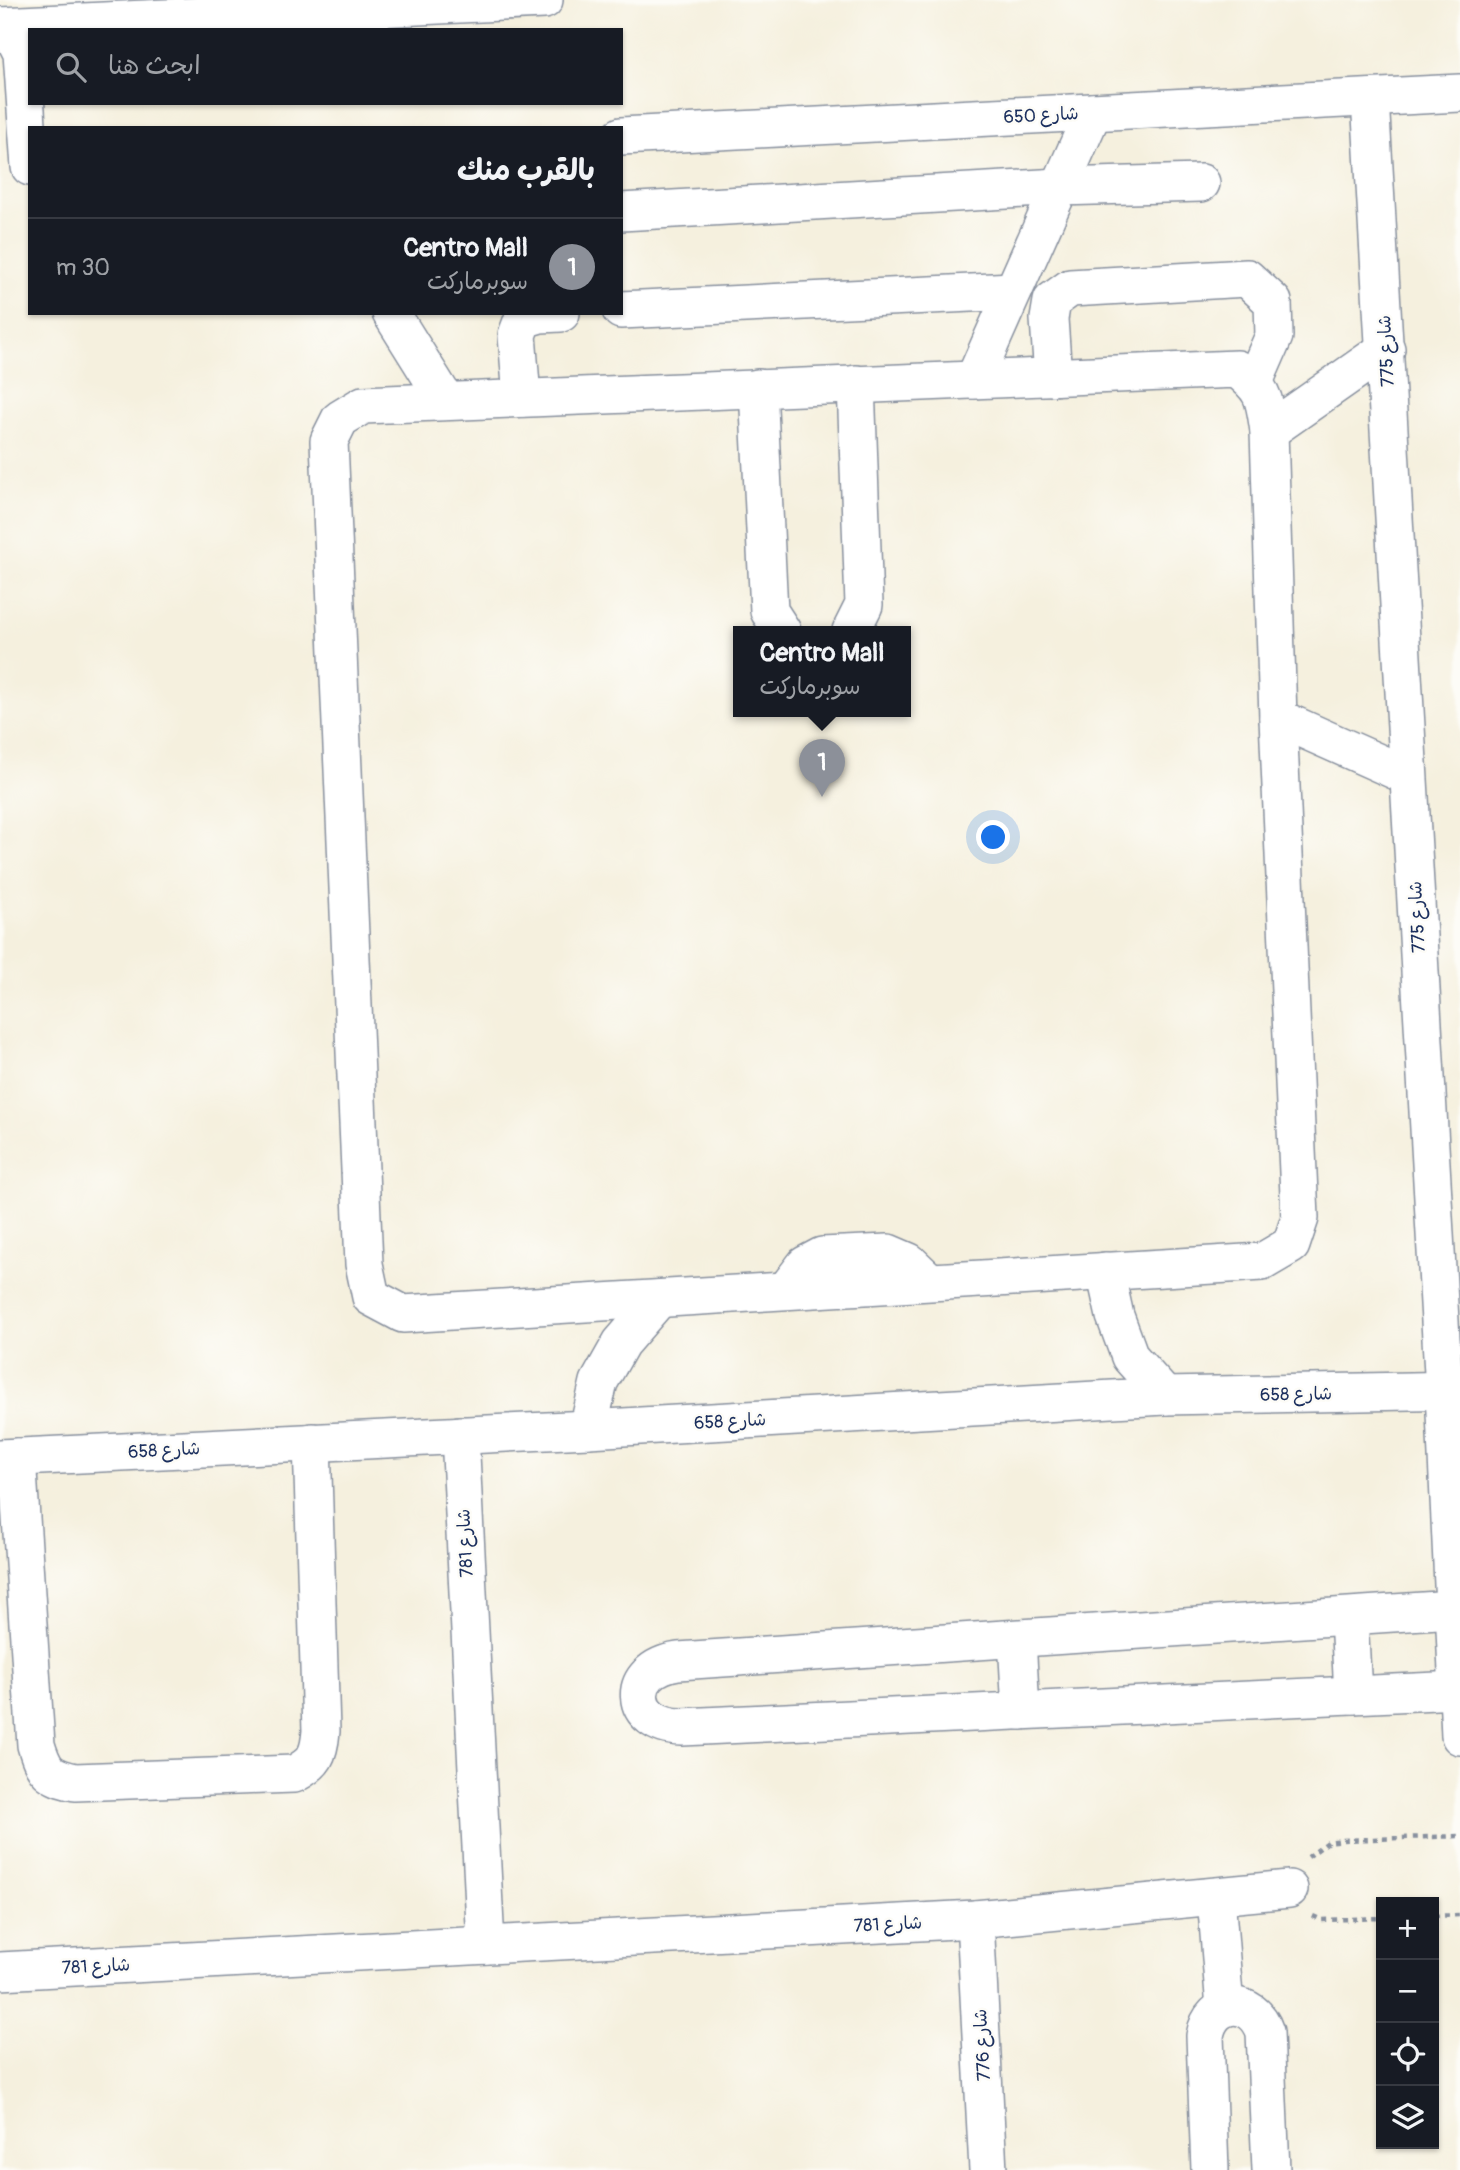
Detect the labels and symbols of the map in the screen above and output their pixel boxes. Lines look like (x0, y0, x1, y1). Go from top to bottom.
street label: شارع 650 (1003, 102, 1079, 129)
street label: شارع 775 (1373, 315, 1400, 387)
pin: 1 (799, 739, 845, 797)
your location (976, 820, 1010, 854)
street label: شارع 775 (1404, 881, 1431, 953)
street label: شارع 658 (1260, 1382, 1332, 1407)
street label: شارع 658 (693, 1408, 767, 1435)
street label: شارع 658 (127, 1437, 201, 1464)
street label: شارع 781 (452, 1508, 479, 1578)
street label: شارع 781 (853, 1911, 923, 1938)
street label: شارع 781 (61, 1953, 131, 1980)
street label: شارع 776 (969, 2008, 996, 2082)

